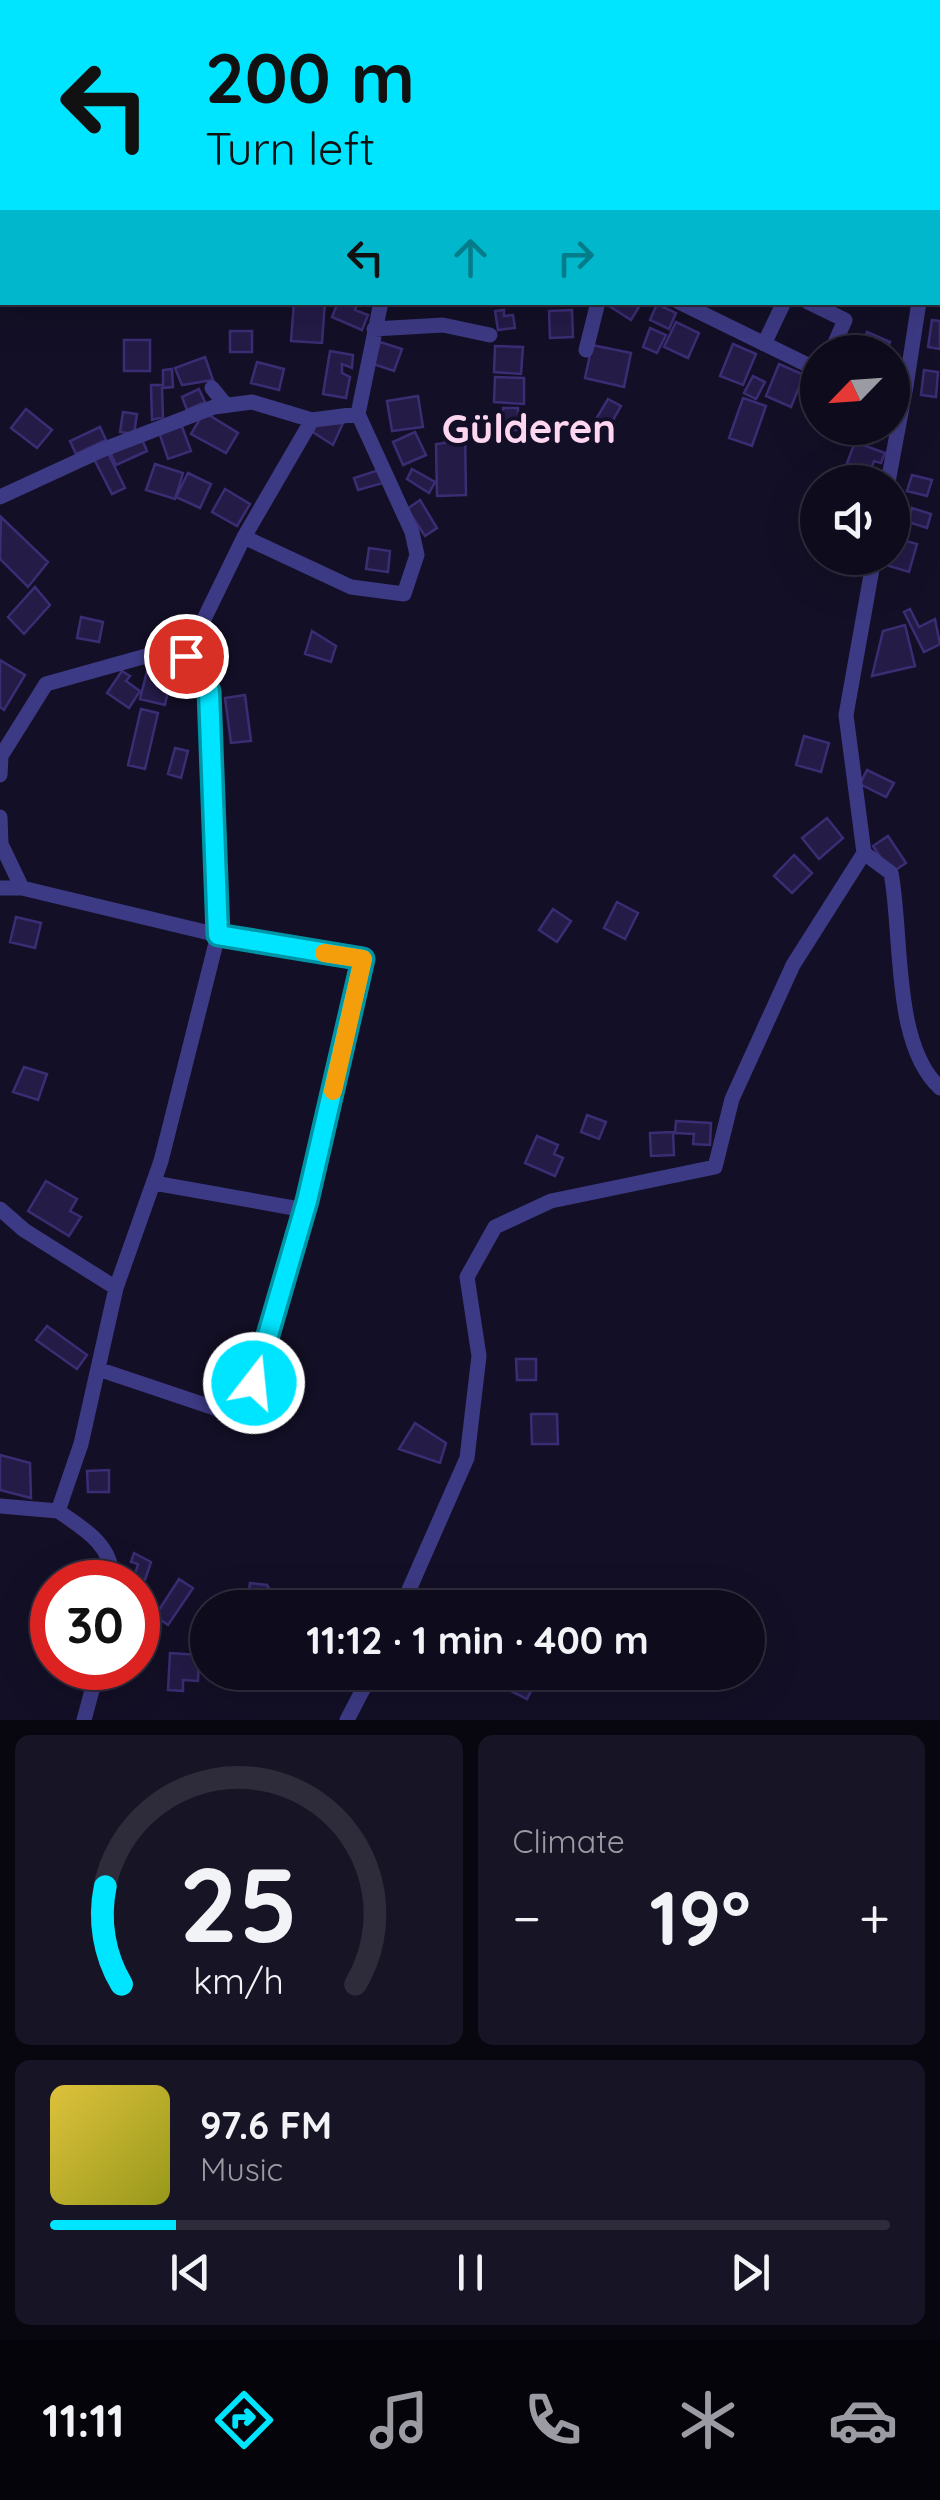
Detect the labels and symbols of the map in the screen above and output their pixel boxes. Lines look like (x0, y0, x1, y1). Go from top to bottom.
north arrow (800, 335, 910, 445)
district label: Gülderen (442, 403, 616, 453)
pin (144, 614, 229, 699)
position arrow (202, 1331, 306, 1435)
speed limit sign: 30 (30, 1560, 160, 1690)

